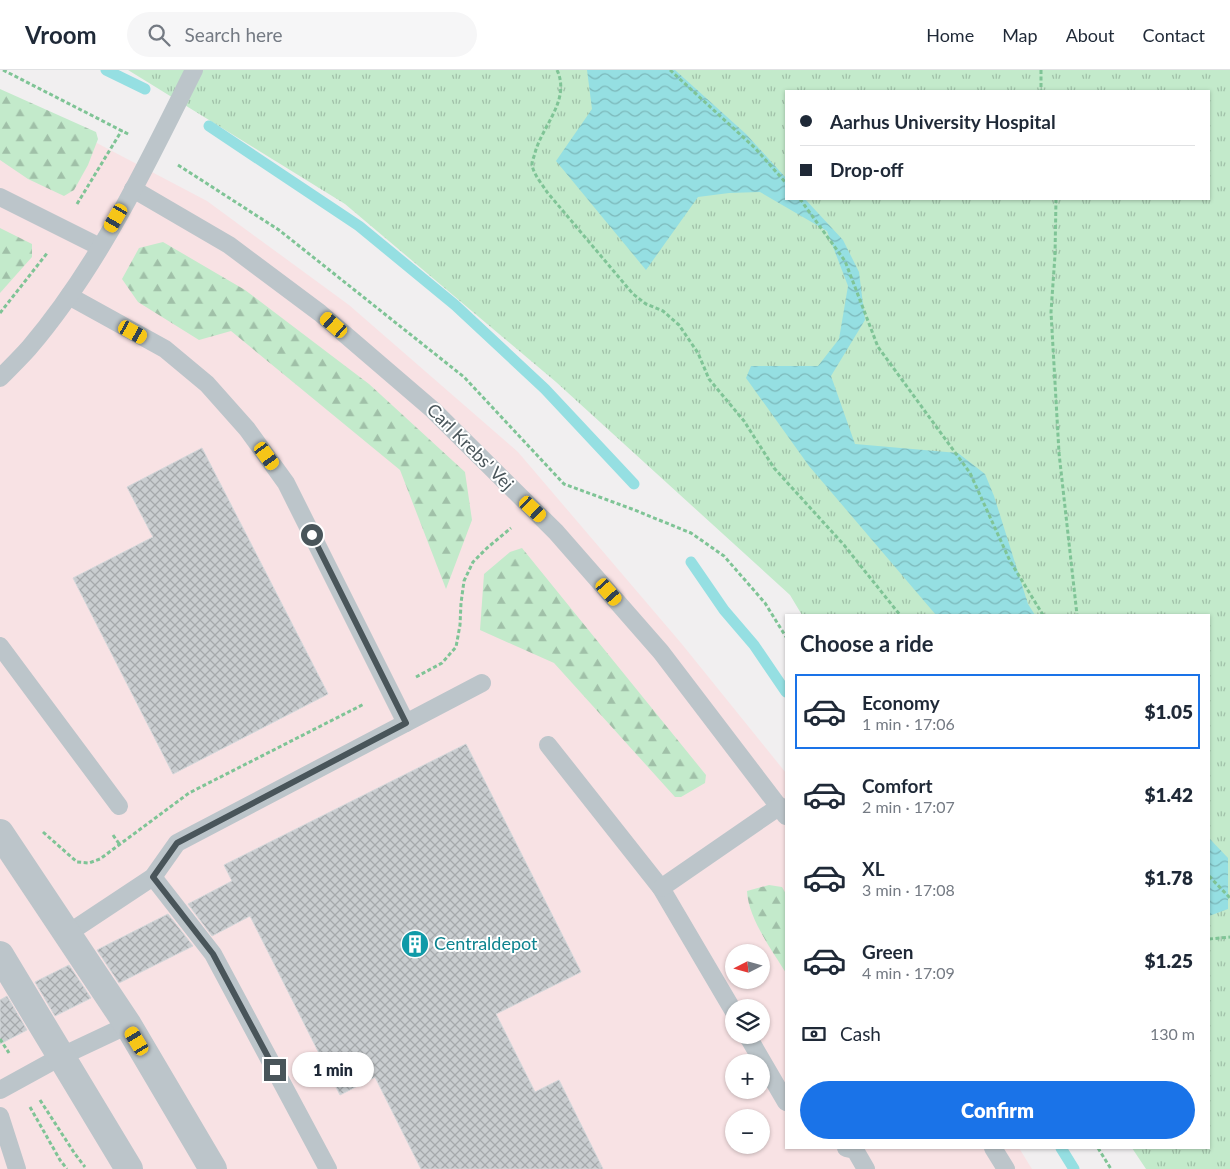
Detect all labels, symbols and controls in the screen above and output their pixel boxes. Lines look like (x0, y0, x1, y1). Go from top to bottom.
search box (127, 12, 477, 57)
text: Vroom (25, 20, 97, 49)
icon: search (145, 21, 173, 49)
text: Search here (185, 23, 283, 46)
text: Home (926, 24, 974, 46)
text: Map (1002, 24, 1038, 46)
text: About (1066, 24, 1115, 46)
text: Contact (1143, 24, 1205, 46)
text: Aarhus University Hospital (830, 110, 1056, 133)
text: Drop-off (830, 158, 904, 181)
car (102, 201, 129, 235)
car (317, 309, 350, 341)
car (116, 318, 149, 346)
street label: Carl Krebs' Vej (423, 398, 519, 494)
car (252, 439, 281, 473)
car (516, 493, 549, 525)
route start (301, 524, 323, 546)
car (593, 576, 624, 608)
text: Choose a ride (800, 630, 934, 657)
icon: car (802, 689, 847, 734)
text: Economy (862, 691, 940, 714)
text: $1.05 (1144, 700, 1193, 723)
text: 1 min · 17:06 (862, 714, 955, 733)
icon: car (802, 772, 847, 817)
text: Comfort (862, 774, 933, 797)
text: $1.42 (1144, 783, 1193, 806)
text: 2 min · 17:07 (862, 797, 955, 816)
icon: car (802, 855, 847, 900)
text: XL (862, 857, 885, 880)
text: $1.78 (1144, 866, 1193, 889)
text: 3 min · 17:08 (862, 880, 955, 899)
building icon: Centraldepot (400, 929, 430, 959)
place label: Centraldepot (434, 932, 538, 954)
icon: car (802, 938, 847, 983)
text: Green (862, 940, 913, 963)
north arrow (725, 944, 770, 989)
map controls (725, 944, 770, 1154)
text: $1.25 (1144, 949, 1193, 972)
text: 4 min · 17:09 (862, 963, 955, 982)
button: layers (725, 999, 770, 1044)
icon: cash (800, 1020, 828, 1048)
text: Cash (840, 1022, 881, 1045)
car (122, 1024, 151, 1058)
text: 130 m (1150, 1024, 1195, 1043)
callout: 1 min (292, 1052, 375, 1088)
button: + (725, 1054, 770, 1099)
route end (264, 1059, 286, 1081)
text: 1 min (313, 1060, 353, 1079)
button: Confirm (800, 1081, 1195, 1139)
button: − (725, 1109, 770, 1154)

